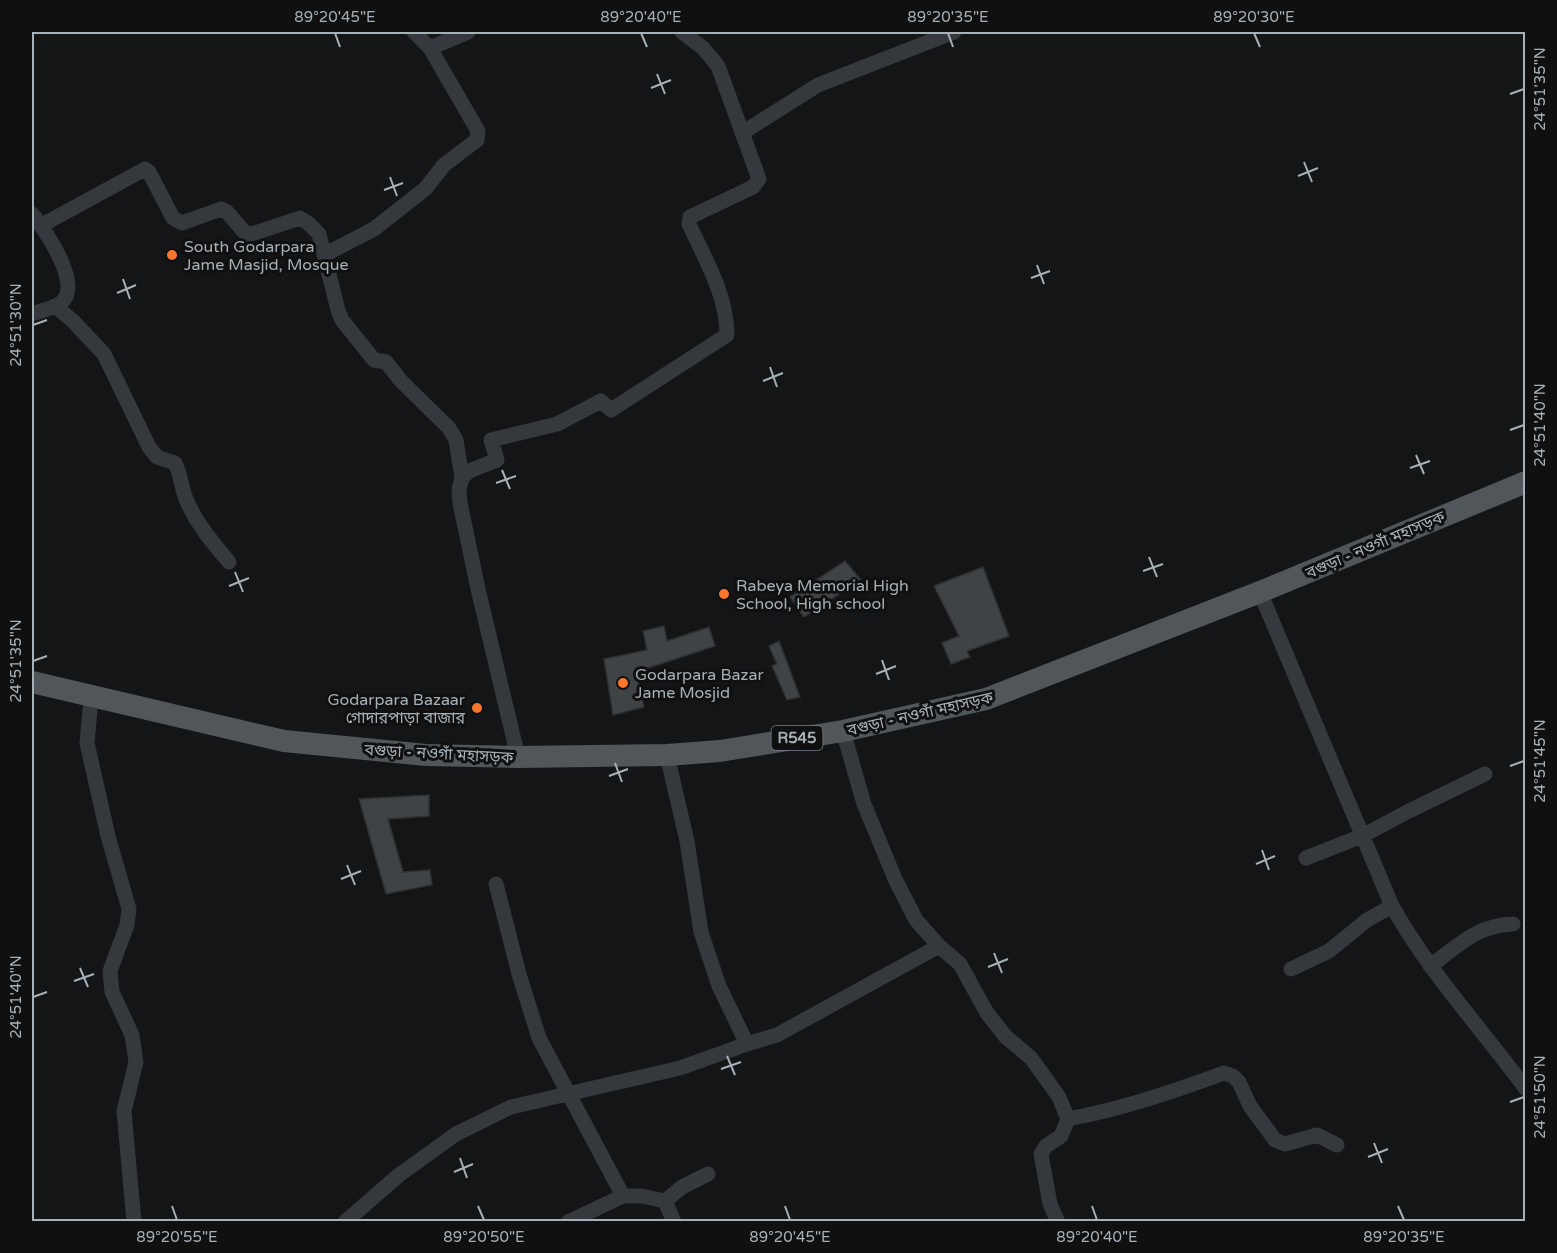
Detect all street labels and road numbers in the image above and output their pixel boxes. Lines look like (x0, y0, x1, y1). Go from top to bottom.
street label: বগুড়া - নওগাঁ মহাসড়ক (1302, 506, 1449, 584)
street label: বগুড়া - নওগাঁ মহাসড়ক (844, 687, 996, 741)
road number: R545 (772, 726, 822, 750)
street label: বগুড়া - নওগাঁ মহাসড়ক (363, 740, 515, 768)

